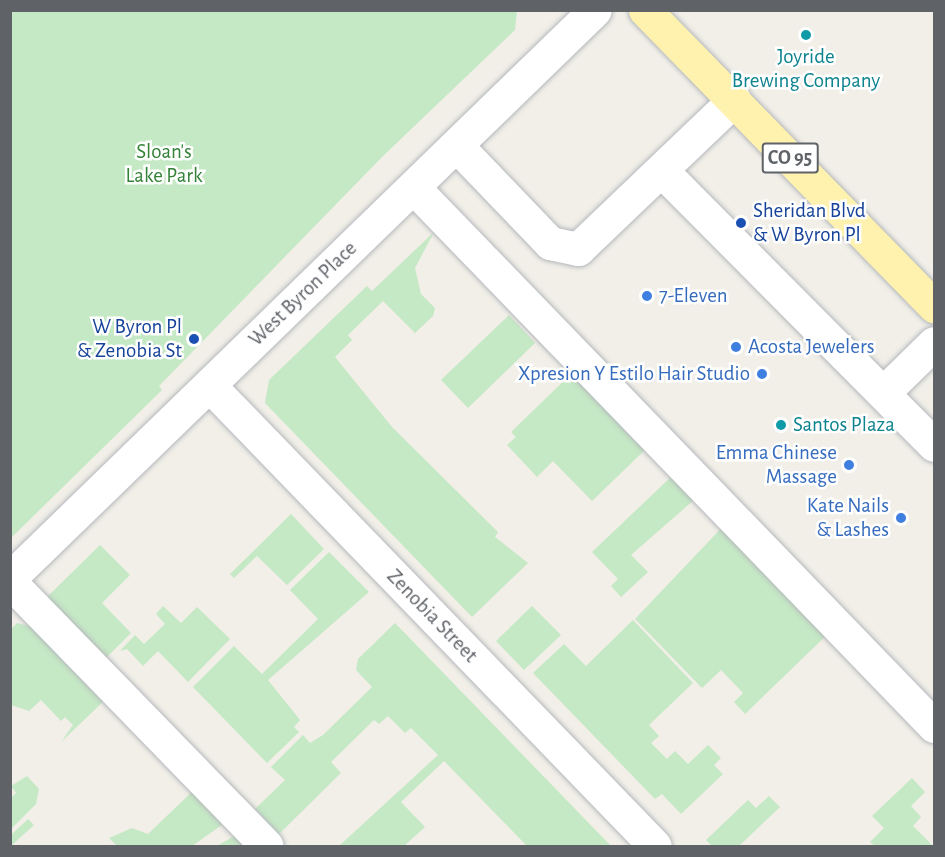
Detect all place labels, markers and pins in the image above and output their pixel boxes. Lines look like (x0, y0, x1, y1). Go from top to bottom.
marker: Joyride Brewing Company (799, 28, 813, 42)
place label: Joyride Brewing Company (732, 44, 880, 94)
place label: Sheridan Blvd & W Byron Pl (753, 198, 866, 248)
marker: Sheridan Blvd & W Byron Pl (734, 216, 748, 230)
place label: 7-Eleven (659, 283, 728, 309)
marker: 7-Eleven (640, 289, 654, 303)
place label: W Byron Pl & Zenobia St (77, 314, 182, 364)
marker: W Byron Pl & Zenobia St (187, 332, 201, 346)
place label: Acosta Jewelers (748, 334, 875, 360)
marker: Acosta Jewelers (729, 340, 743, 354)
place label: Xpresion Y Estilo Hair Studio (518, 361, 750, 387)
marker: Xpresion Y Estilo Hair Studio (755, 367, 769, 381)
place label: Santos Plaza (793, 412, 895, 438)
marker: Santos Plaza (774, 418, 788, 432)
place label: Emma Chinese Massage (716, 440, 837, 490)
marker: Emma Chinese Massage (842, 458, 856, 472)
place label: Kate Nails & Lashes (807, 493, 889, 543)
marker: Kate Nails & Lashes (894, 511, 908, 525)

